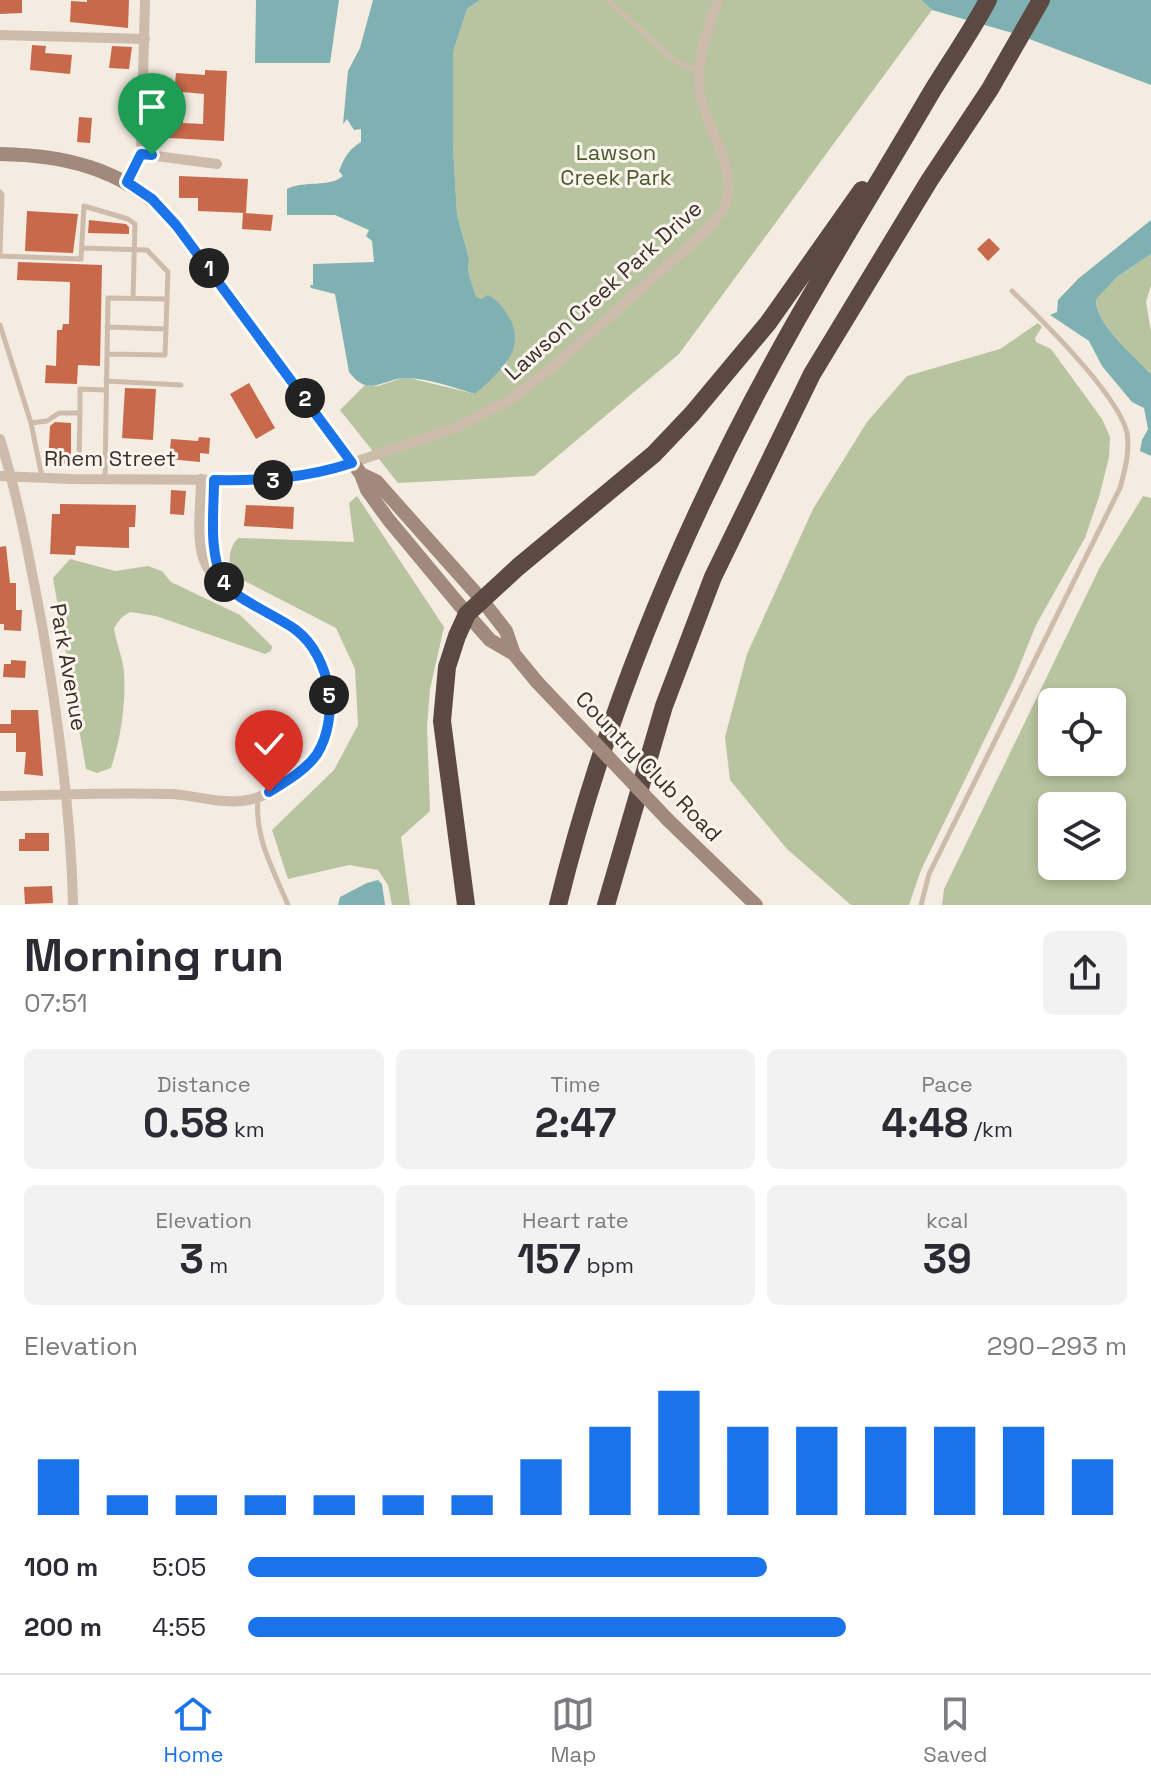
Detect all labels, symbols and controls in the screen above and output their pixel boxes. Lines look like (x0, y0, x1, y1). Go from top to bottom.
pin (118, 73, 186, 155)
icon: arrive (130, 85, 174, 129)
park label: Lawson Creek Park (560, 138, 672, 191)
street label: Lawson Creek Park Drive (499, 194, 707, 386)
pin: 1 (189, 248, 229, 288)
text: 1 (204, 254, 214, 282)
pin: 2 (285, 378, 325, 418)
text: 2 (298, 384, 312, 412)
street label: Rhem Street (44, 444, 176, 472)
pin: 3 (253, 460, 293, 500)
text: 3 (266, 466, 280, 494)
pin: 4 (204, 562, 244, 602)
text: 4 (217, 568, 231, 596)
street label: Park Avenue (44, 601, 94, 733)
pin: 5 (309, 675, 349, 715)
text: 5 (322, 681, 336, 709)
street label: Country Club Road (570, 685, 728, 847)
map controls (1038, 688, 1126, 880)
button: locate (1038, 688, 1126, 776)
pin (235, 710, 303, 792)
icon: check (247, 722, 291, 766)
button: layers (1038, 792, 1126, 880)
text: Morning run (24, 928, 284, 984)
button: share (1043, 931, 1127, 1015)
text: 07:51 (24, 986, 88, 1020)
text: Distance (157, 1070, 251, 1098)
text: Time (550, 1070, 601, 1098)
text: Pace (921, 1070, 973, 1098)
text: 0.58 (143, 1098, 228, 1149)
text: 2:47 (535, 1098, 616, 1149)
text: 4:48 (881, 1098, 968, 1149)
text: km (228, 1115, 265, 1143)
text: /km (968, 1115, 1013, 1143)
text: Elevation (156, 1206, 252, 1234)
text: Heart rate (522, 1206, 629, 1234)
text: kcal (926, 1206, 968, 1234)
text: 3 (179, 1234, 204, 1285)
text: 157 (517, 1234, 581, 1285)
text: 39 (923, 1234, 972, 1285)
text: m (204, 1251, 228, 1279)
text: bpm (581, 1251, 634, 1279)
text: Elevation (24, 1329, 138, 1363)
text: 290–293 m (987, 1329, 1127, 1363)
text: 100 m (24, 1550, 98, 1584)
text: 5:05 (152, 1550, 206, 1584)
text: 200 m (24, 1610, 102, 1644)
text: 4:55 (152, 1610, 206, 1644)
tab: Home (164, 1692, 223, 1768)
tab: Map (550, 1692, 596, 1768)
tab: Saved (923, 1692, 988, 1768)

